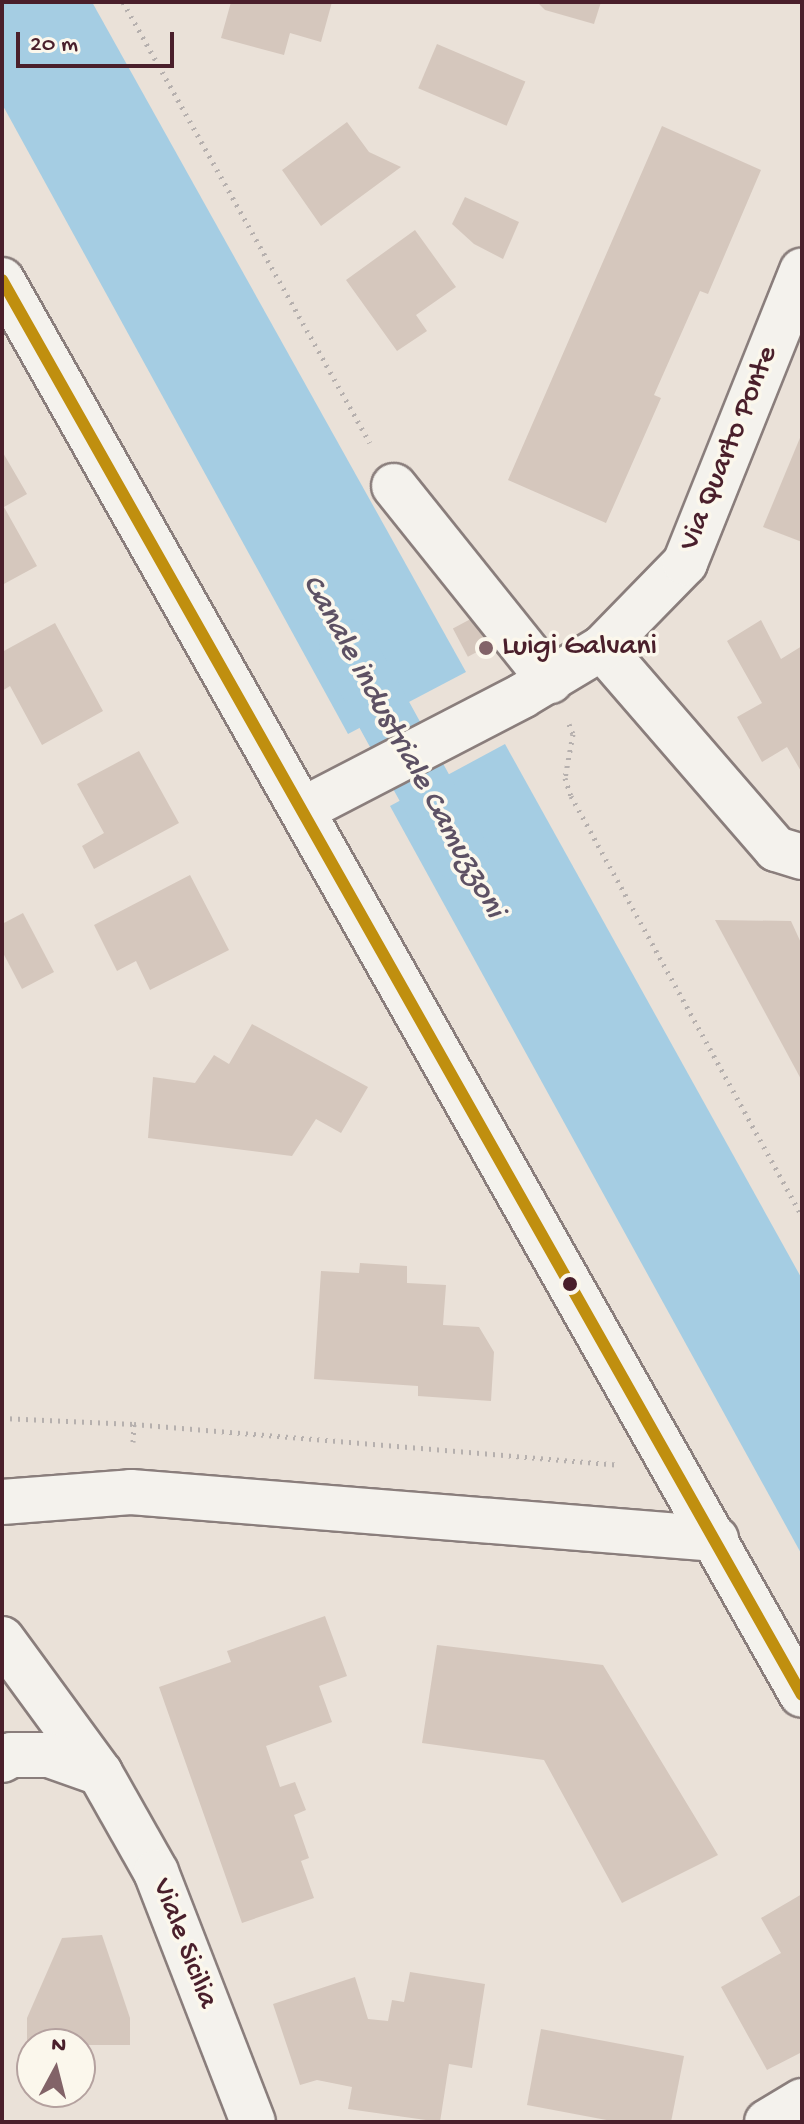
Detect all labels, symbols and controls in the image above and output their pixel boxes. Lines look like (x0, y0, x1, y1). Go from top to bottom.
scale bar (20, 16, 178, 66)
text: 20 m (30, 31, 78, 60)
street label: Via Quarto Ponte (673, 341, 787, 557)
water label: Canale industriale Camuzzoni (291, 568, 513, 926)
place label: Luigi Galvani (502, 630, 657, 666)
marker: Luigi Galvani (477, 639, 495, 657)
unlabelled marker (562, 1276, 578, 1292)
street label: Viale Sicilia (142, 1874, 224, 2014)
north arrow (16, 2028, 96, 2108)
text: N (50, 2032, 67, 2060)

